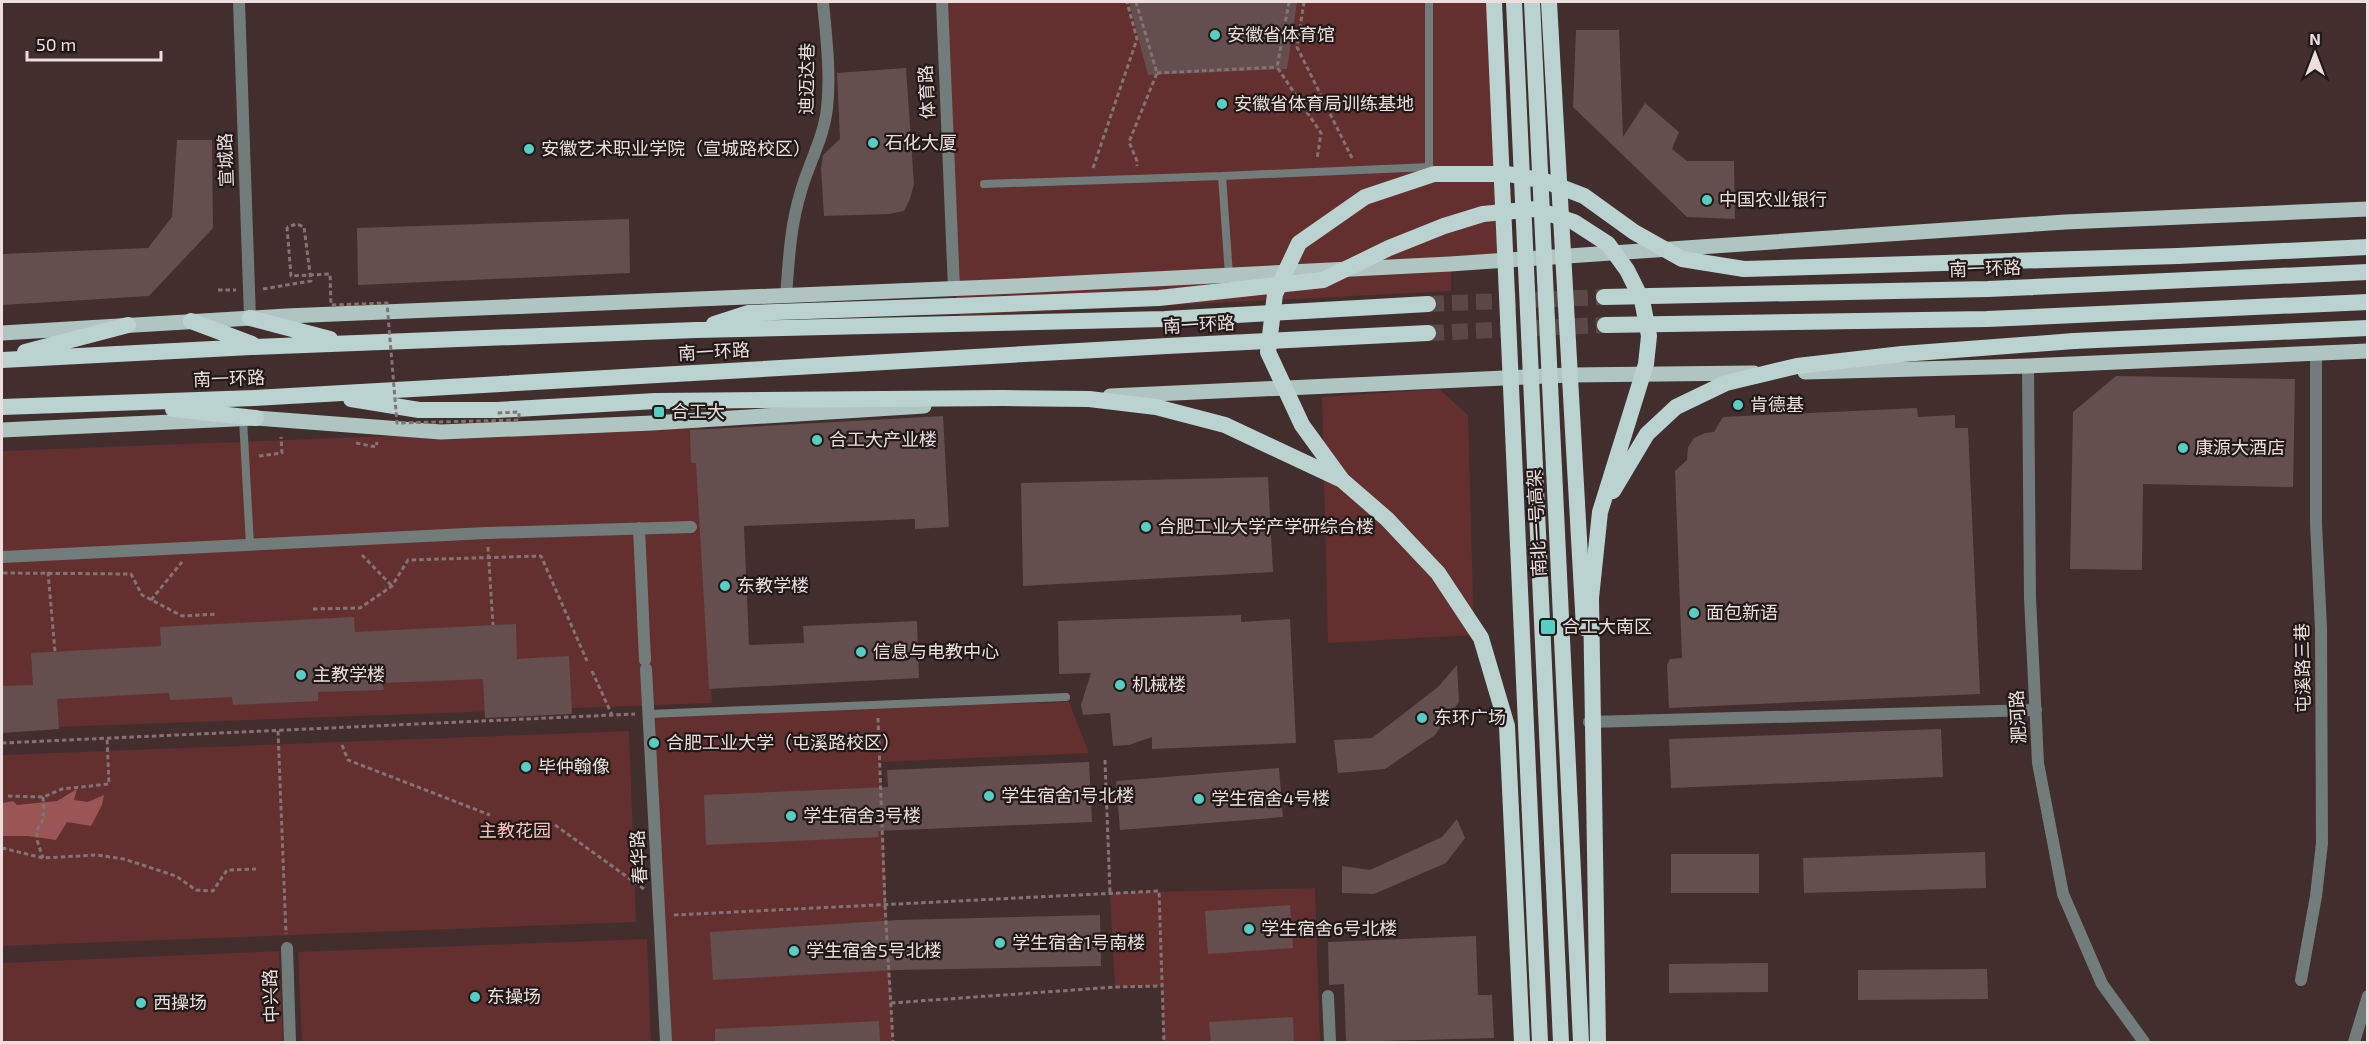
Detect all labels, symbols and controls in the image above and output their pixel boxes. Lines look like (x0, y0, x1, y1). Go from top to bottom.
place label: 安徽省体育馆 (1227, 23, 1335, 45)
scale bar (27, 24, 160, 62)
north arrow (2285, 24, 2345, 84)
marker: 安徽省体育馆 (1208, 28, 1222, 42)
text: N (2309, 29, 2321, 48)
text: 50 m (36, 33, 76, 55)
street label: 迪迈达巷 (794, 43, 818, 115)
street label: 体育路 (914, 65, 938, 120)
place label: 安徽省体育局训练基地 (1234, 92, 1414, 114)
marker: 安徽省体育局训练基地 (1215, 97, 1229, 111)
place label: 石化大厦 (885, 131, 957, 153)
street label: 宣城路 (213, 133, 237, 187)
marker: 石化大厦 (866, 136, 880, 150)
place label: 安徽艺术职业学院（宣城路校区） (541, 137, 811, 159)
marker: 安徽艺术职业学院（宣城路校区） (522, 142, 536, 156)
place label: 中国农业银行 (1719, 188, 1827, 210)
marker: 中国农业银行 (1700, 193, 1714, 207)
street label: 南一环路 (1949, 256, 2021, 280)
street label: 南一环路 (1162, 311, 1235, 337)
street label: 南一环路 (677, 338, 750, 364)
street label: 南一环路 (193, 366, 265, 390)
place label: 肯德基 (1750, 393, 1804, 415)
marker: 肯德基 (1731, 398, 1745, 412)
place label: 合工大 (671, 400, 725, 422)
marker: 合工大 (652, 405, 666, 419)
place label: 合工大产业楼 (829, 428, 937, 450)
marker: 合工大产业楼 (810, 433, 824, 447)
place label: 康源大酒店 (2195, 436, 2285, 458)
marker: 康源大酒店 (2176, 441, 2190, 455)
street label: 南北一号高架 (1522, 469, 1550, 578)
place label: 合肥工业大学产学研综合楼 (1158, 515, 1374, 537)
marker: 合肥工业大学产学研综合楼 (1139, 520, 1153, 534)
place label: 东教学楼 (737, 574, 809, 596)
marker: 东教学楼 (718, 579, 732, 593)
place label: 面包新语 (1706, 601, 1778, 623)
marker: 面包新语 (1687, 606, 1701, 620)
place label: 合工大南区 (1562, 615, 1652, 637)
marker: 合工大南区 (1539, 618, 1557, 636)
street label: 屯溪路三巷 (2290, 623, 2314, 713)
place label: 信息与电教中心 (873, 640, 999, 662)
marker: 信息与电教中心 (854, 645, 868, 659)
place label: 主教学楼 (313, 663, 385, 685)
marker: 主教学楼 (294, 668, 308, 682)
place label: 机械楼 (1132, 673, 1186, 695)
marker: 机械楼 (1113, 678, 1127, 692)
street label: 淝河路 (2005, 690, 2029, 745)
place label: 东环广场 (1434, 706, 1506, 728)
marker: 东环广场 (1415, 711, 1429, 725)
place label: 合肥工业大学（屯溪路校区） (666, 731, 900, 753)
marker: 合肥工业大学（屯溪路校区） (647, 736, 661, 750)
place label: 毕仲翰像 (538, 755, 610, 777)
marker: 毕仲翰像 (519, 760, 533, 774)
place label: 学生宿舍1号北楼 (1001, 784, 1134, 806)
place label: 学生宿舍4号楼 (1211, 787, 1330, 809)
marker: 学生宿舍1号北楼 (982, 789, 996, 803)
marker: 学生宿舍4号楼 (1192, 792, 1206, 806)
place label: 学生宿舍3号楼 (803, 804, 921, 826)
marker: 学生宿舍3号楼 (784, 809, 798, 823)
park label: 主教花园 (479, 819, 551, 841)
street label: 春华路 (626, 830, 650, 885)
place label: 学生宿舍6号北楼 (1261, 917, 1397, 939)
marker: 学生宿舍6号北楼 (1242, 922, 1256, 936)
place label: 学生宿舍1号南楼 (1012, 931, 1145, 953)
marker: 学生宿舍1号南楼 (993, 936, 1007, 950)
place label: 学生宿舍5号北楼 (806, 939, 942, 961)
marker: 学生宿舍5号北楼 (787, 944, 801, 958)
street label: 中兴路 (258, 969, 282, 1023)
place label: 东操场 (487, 985, 541, 1007)
marker: 东操场 (468, 990, 482, 1004)
place label: 西操场 (153, 991, 207, 1013)
marker: 西操场 (134, 996, 148, 1010)

